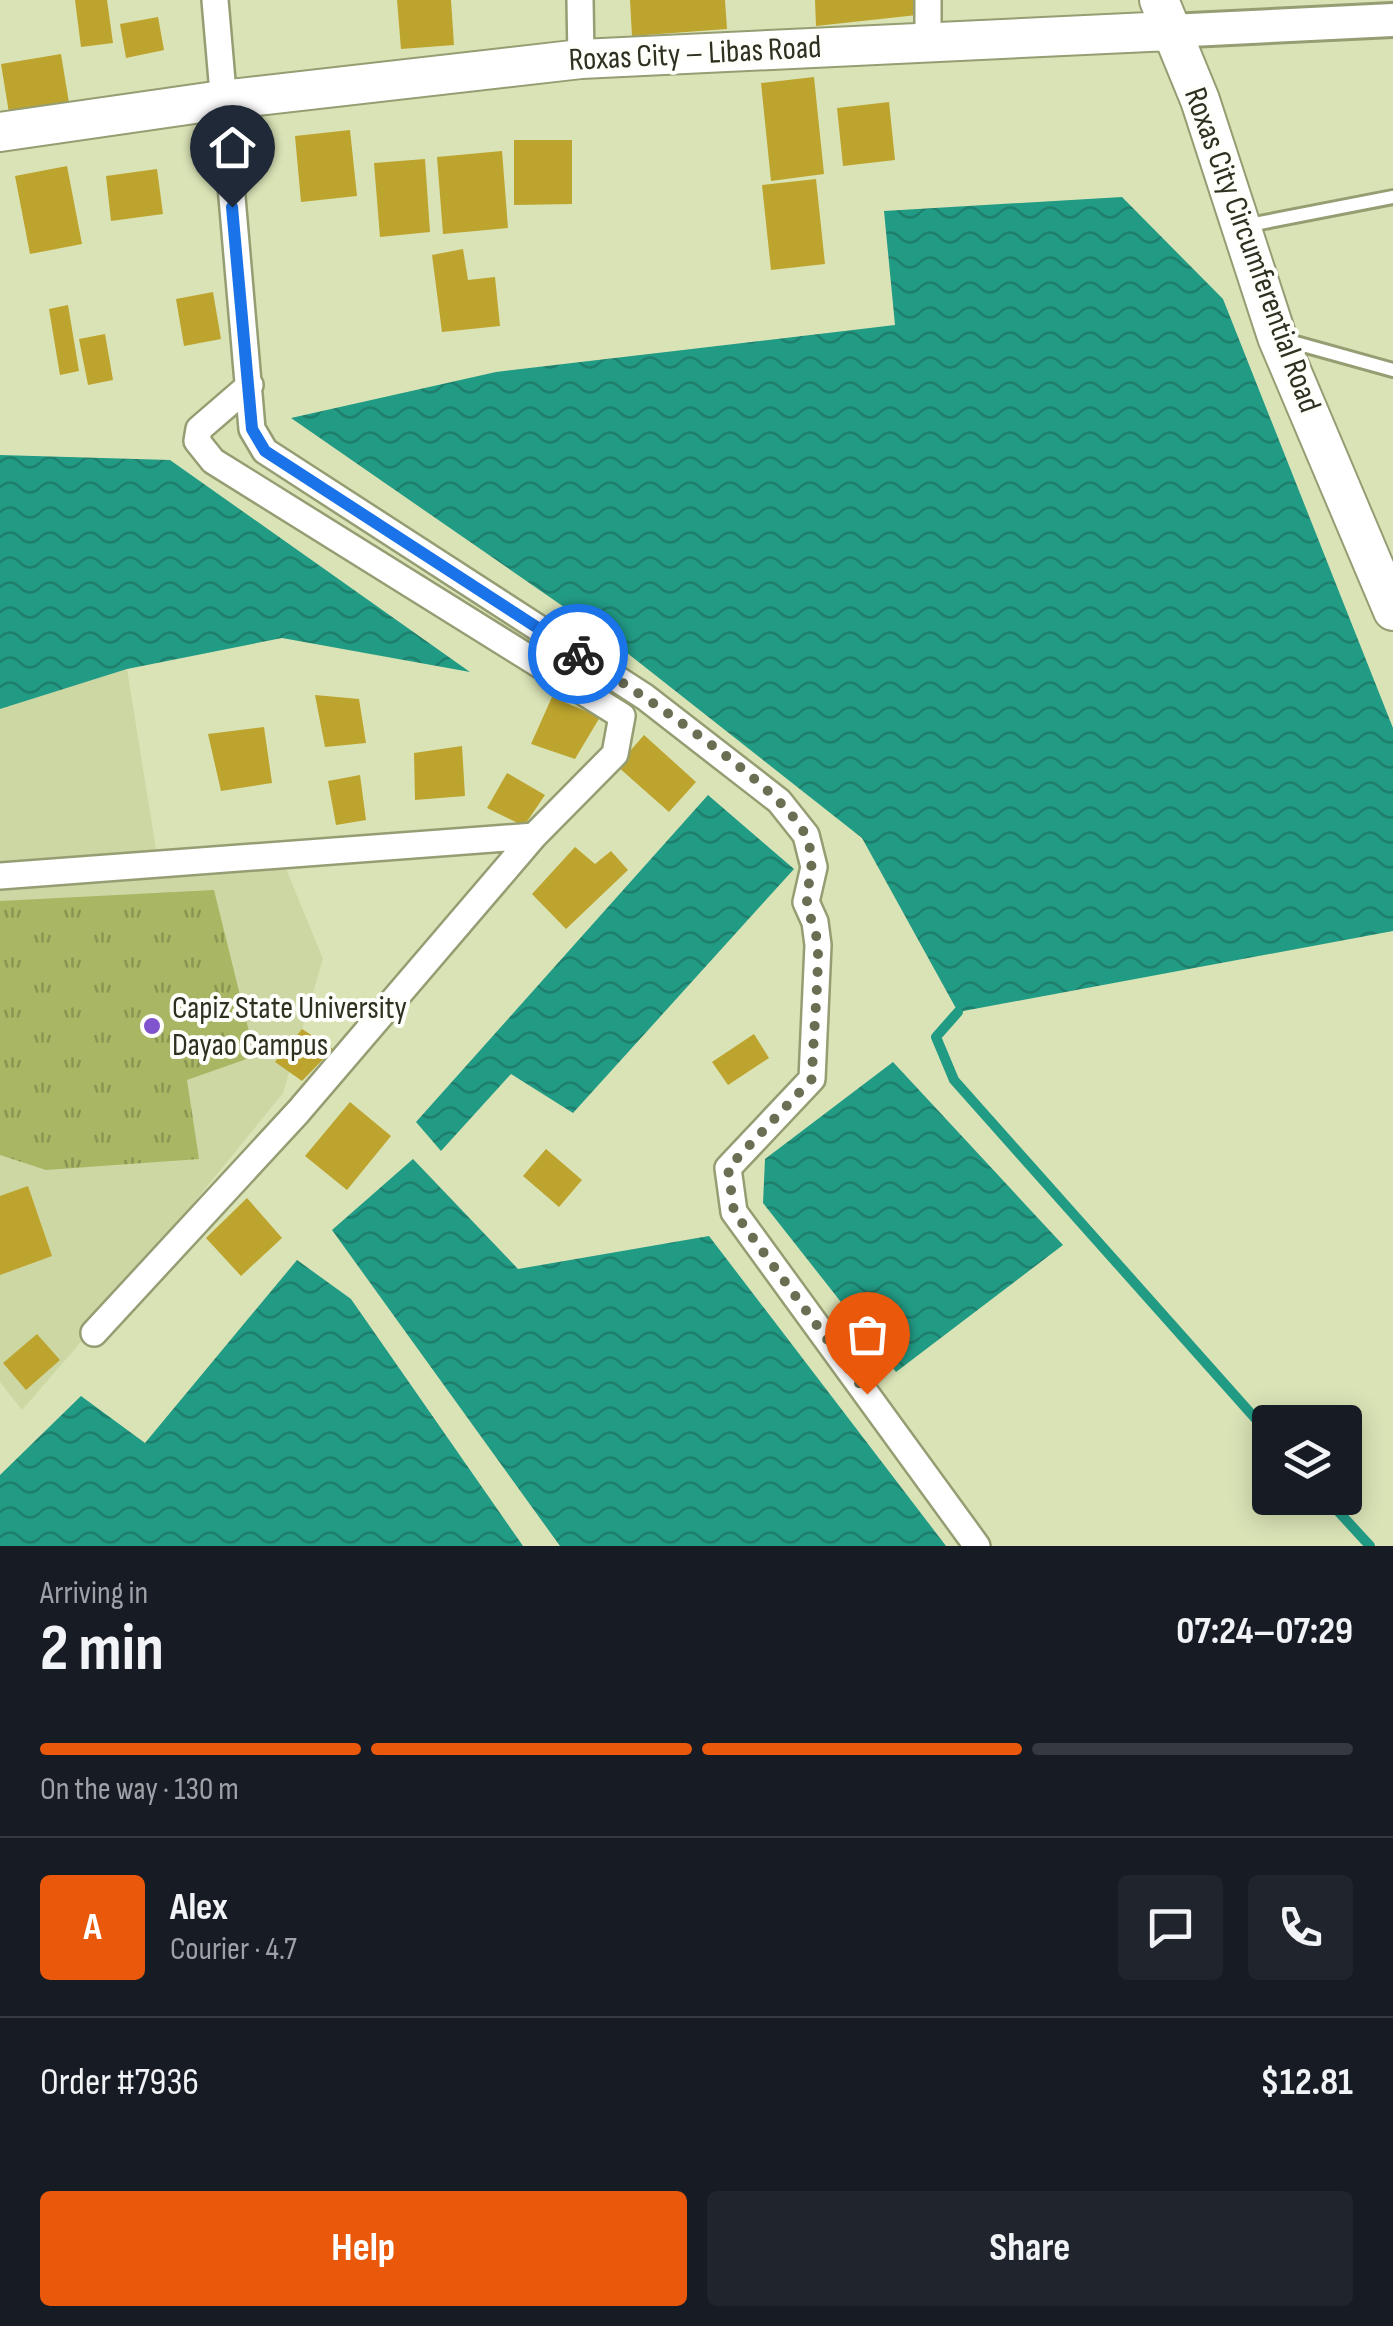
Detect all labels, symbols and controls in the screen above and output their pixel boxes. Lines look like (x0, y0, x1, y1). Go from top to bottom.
street label: Roxas City – Libas Road (568, 28, 822, 80)
street label: Roxas City Circumferential Road (1175, 82, 1329, 418)
pin (190, 105, 275, 208)
icon: home (205, 120, 260, 175)
courier (528, 604, 628, 704)
icon: bike (551, 627, 606, 682)
place label: Capiz State University Dayao Campus (172, 989, 407, 1065)
marker: Capiz State University Dayao Campus (141, 1015, 163, 1037)
pin (825, 1292, 910, 1395)
icon: bag (840, 1307, 895, 1362)
map controls (1252, 1405, 1362, 1515)
button: layers (1252, 1405, 1362, 1515)
text: Arriving in (40, 1574, 148, 1613)
text: 07:24–07:29 (1176, 1609, 1353, 1654)
text: 2 min (40, 1611, 164, 1689)
text: On the way · 130 m (40, 1770, 239, 1809)
button: chat (1118, 1875, 1223, 1980)
button: phone (1248, 1875, 1353, 1980)
text: Alex (170, 1885, 228, 1930)
text: A (83, 1905, 102, 1950)
text: Courier · 4.7 (170, 1930, 297, 1969)
text: Order #7936 (40, 2060, 199, 2105)
text: $12.81 (1260, 2060, 1353, 2105)
button: Help (40, 2191, 687, 2306)
button: Share (707, 2191, 1353, 2306)

